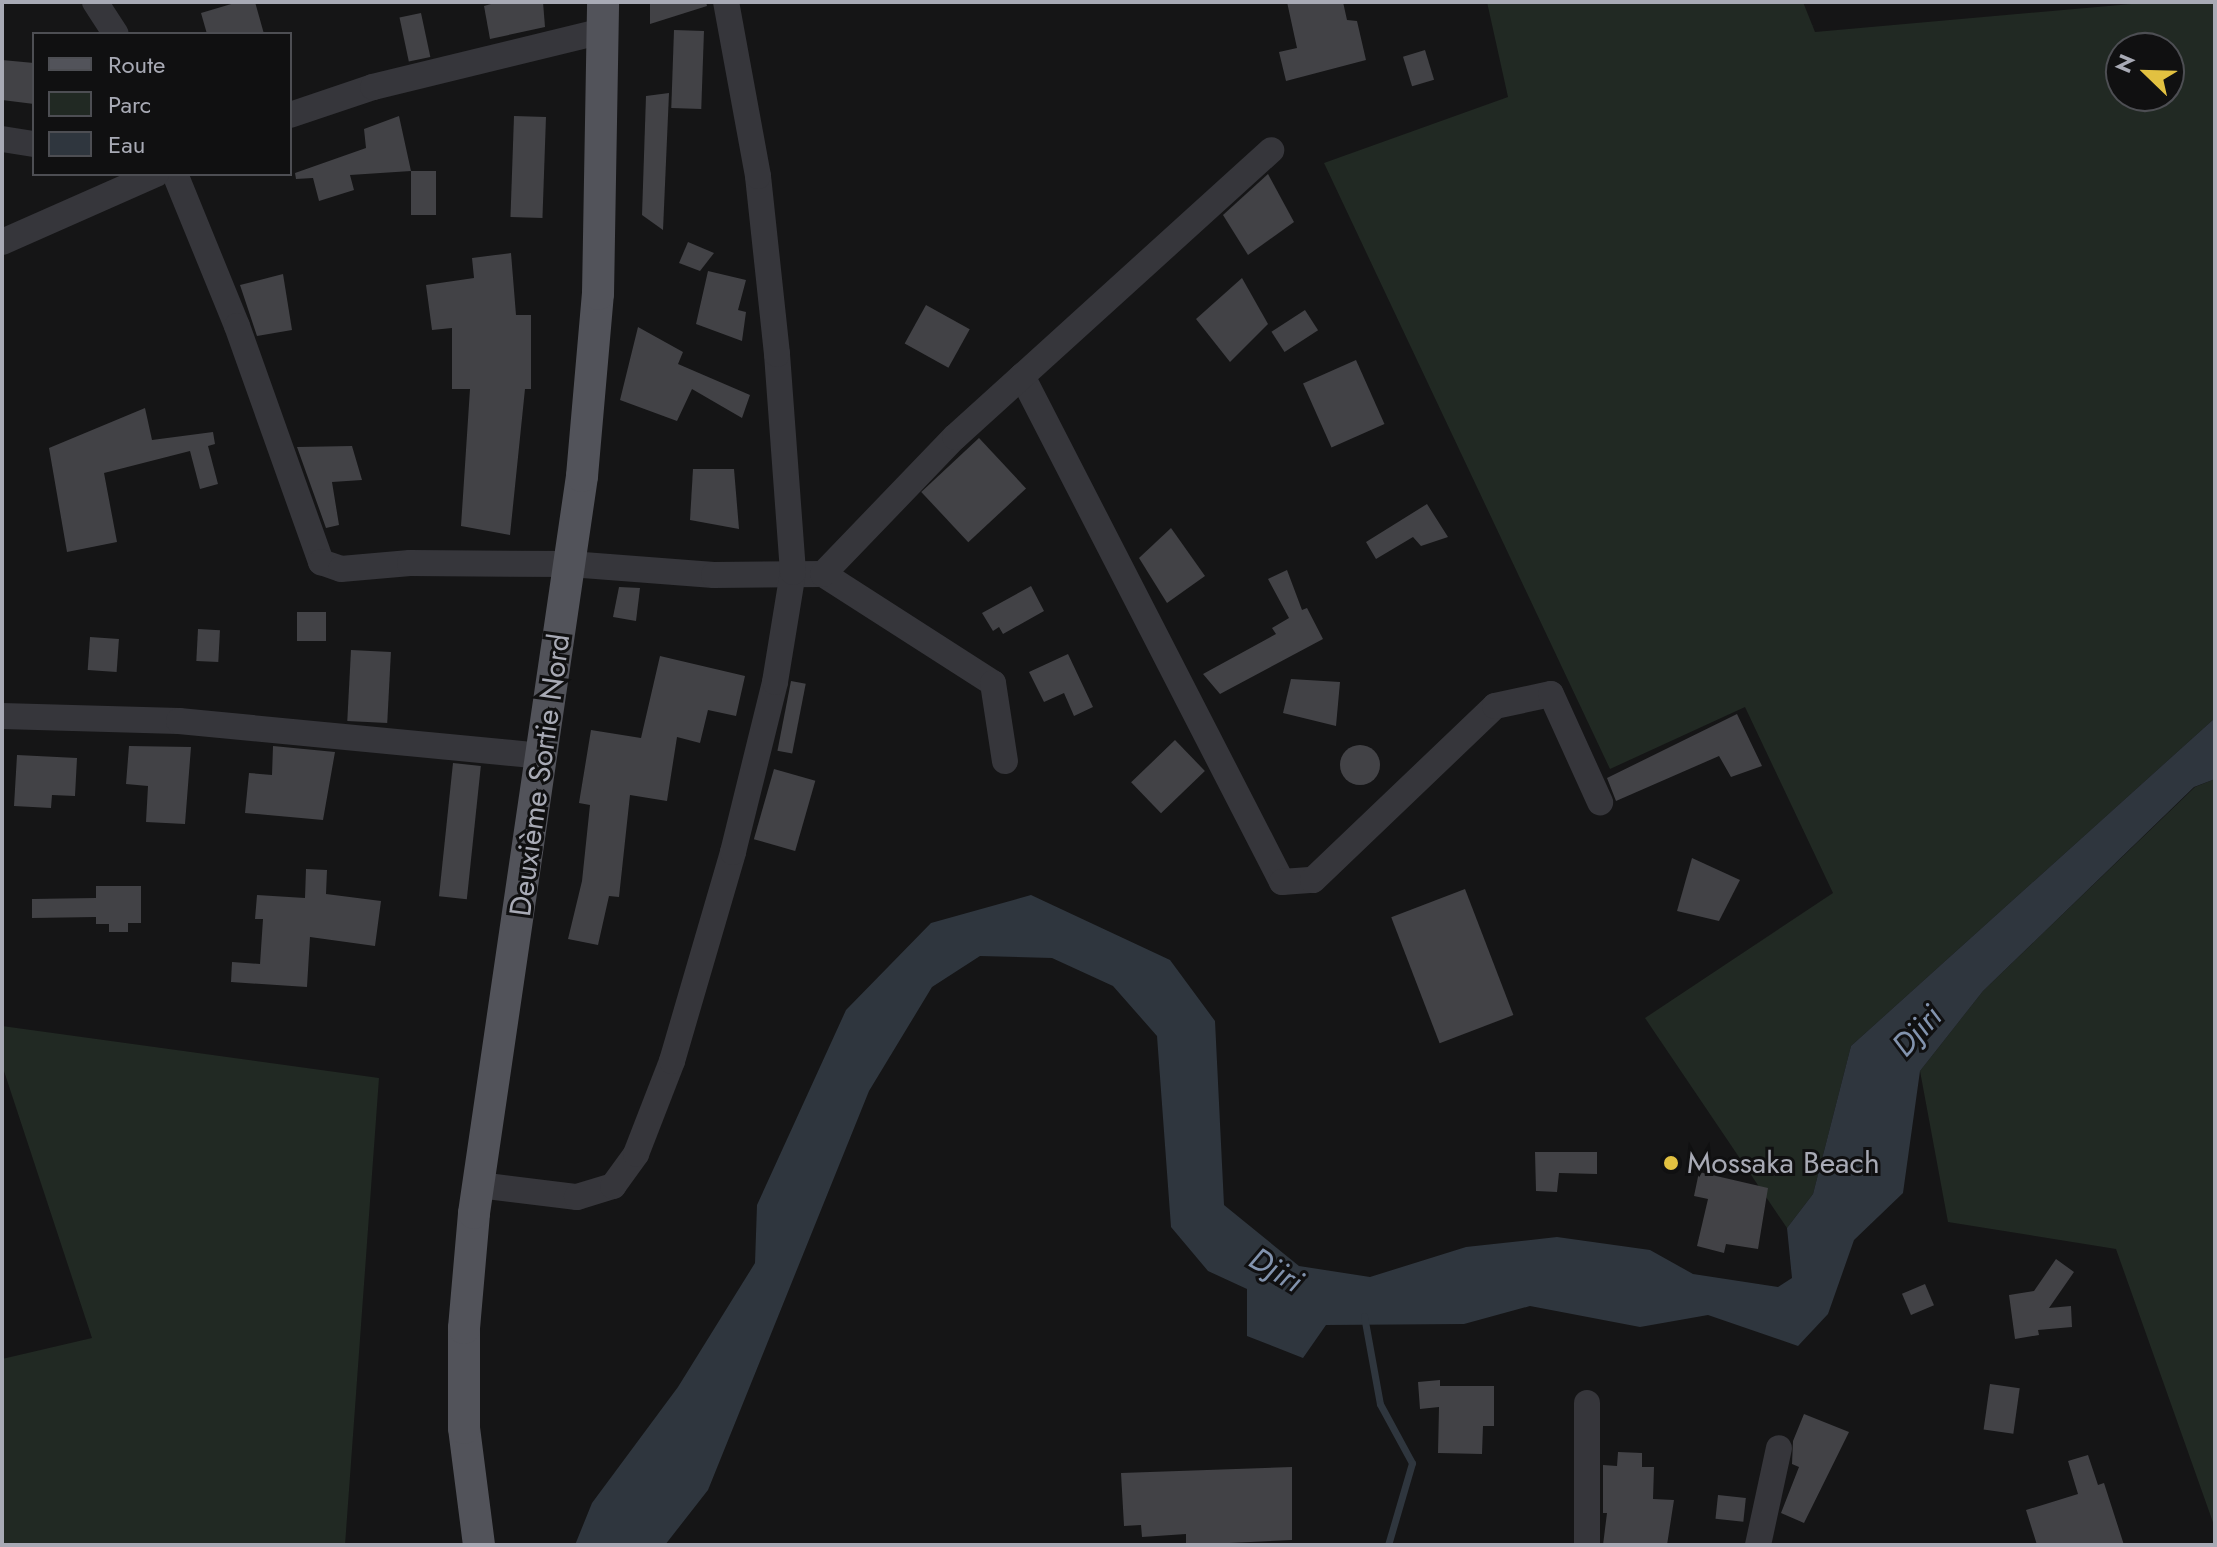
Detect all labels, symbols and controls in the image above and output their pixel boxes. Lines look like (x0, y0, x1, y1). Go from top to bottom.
legend (32, 32, 292, 176)
north arrow (2105, 32, 2185, 112)
text: Route (108, 47, 165, 82)
text: N (2107, 49, 2143, 78)
text: Parc (108, 87, 151, 122)
text: Eau (108, 127, 145, 162)
street label: Deuxième Sortie Nord (502, 631, 578, 919)
water label: Djiri (1884, 998, 1950, 1064)
place label: Mossaka Beach (1687, 1145, 1880, 1181)
marker: Mossaka Beach (1662, 1154, 1680, 1172)
water label: Djiri (1242, 1239, 1310, 1301)

